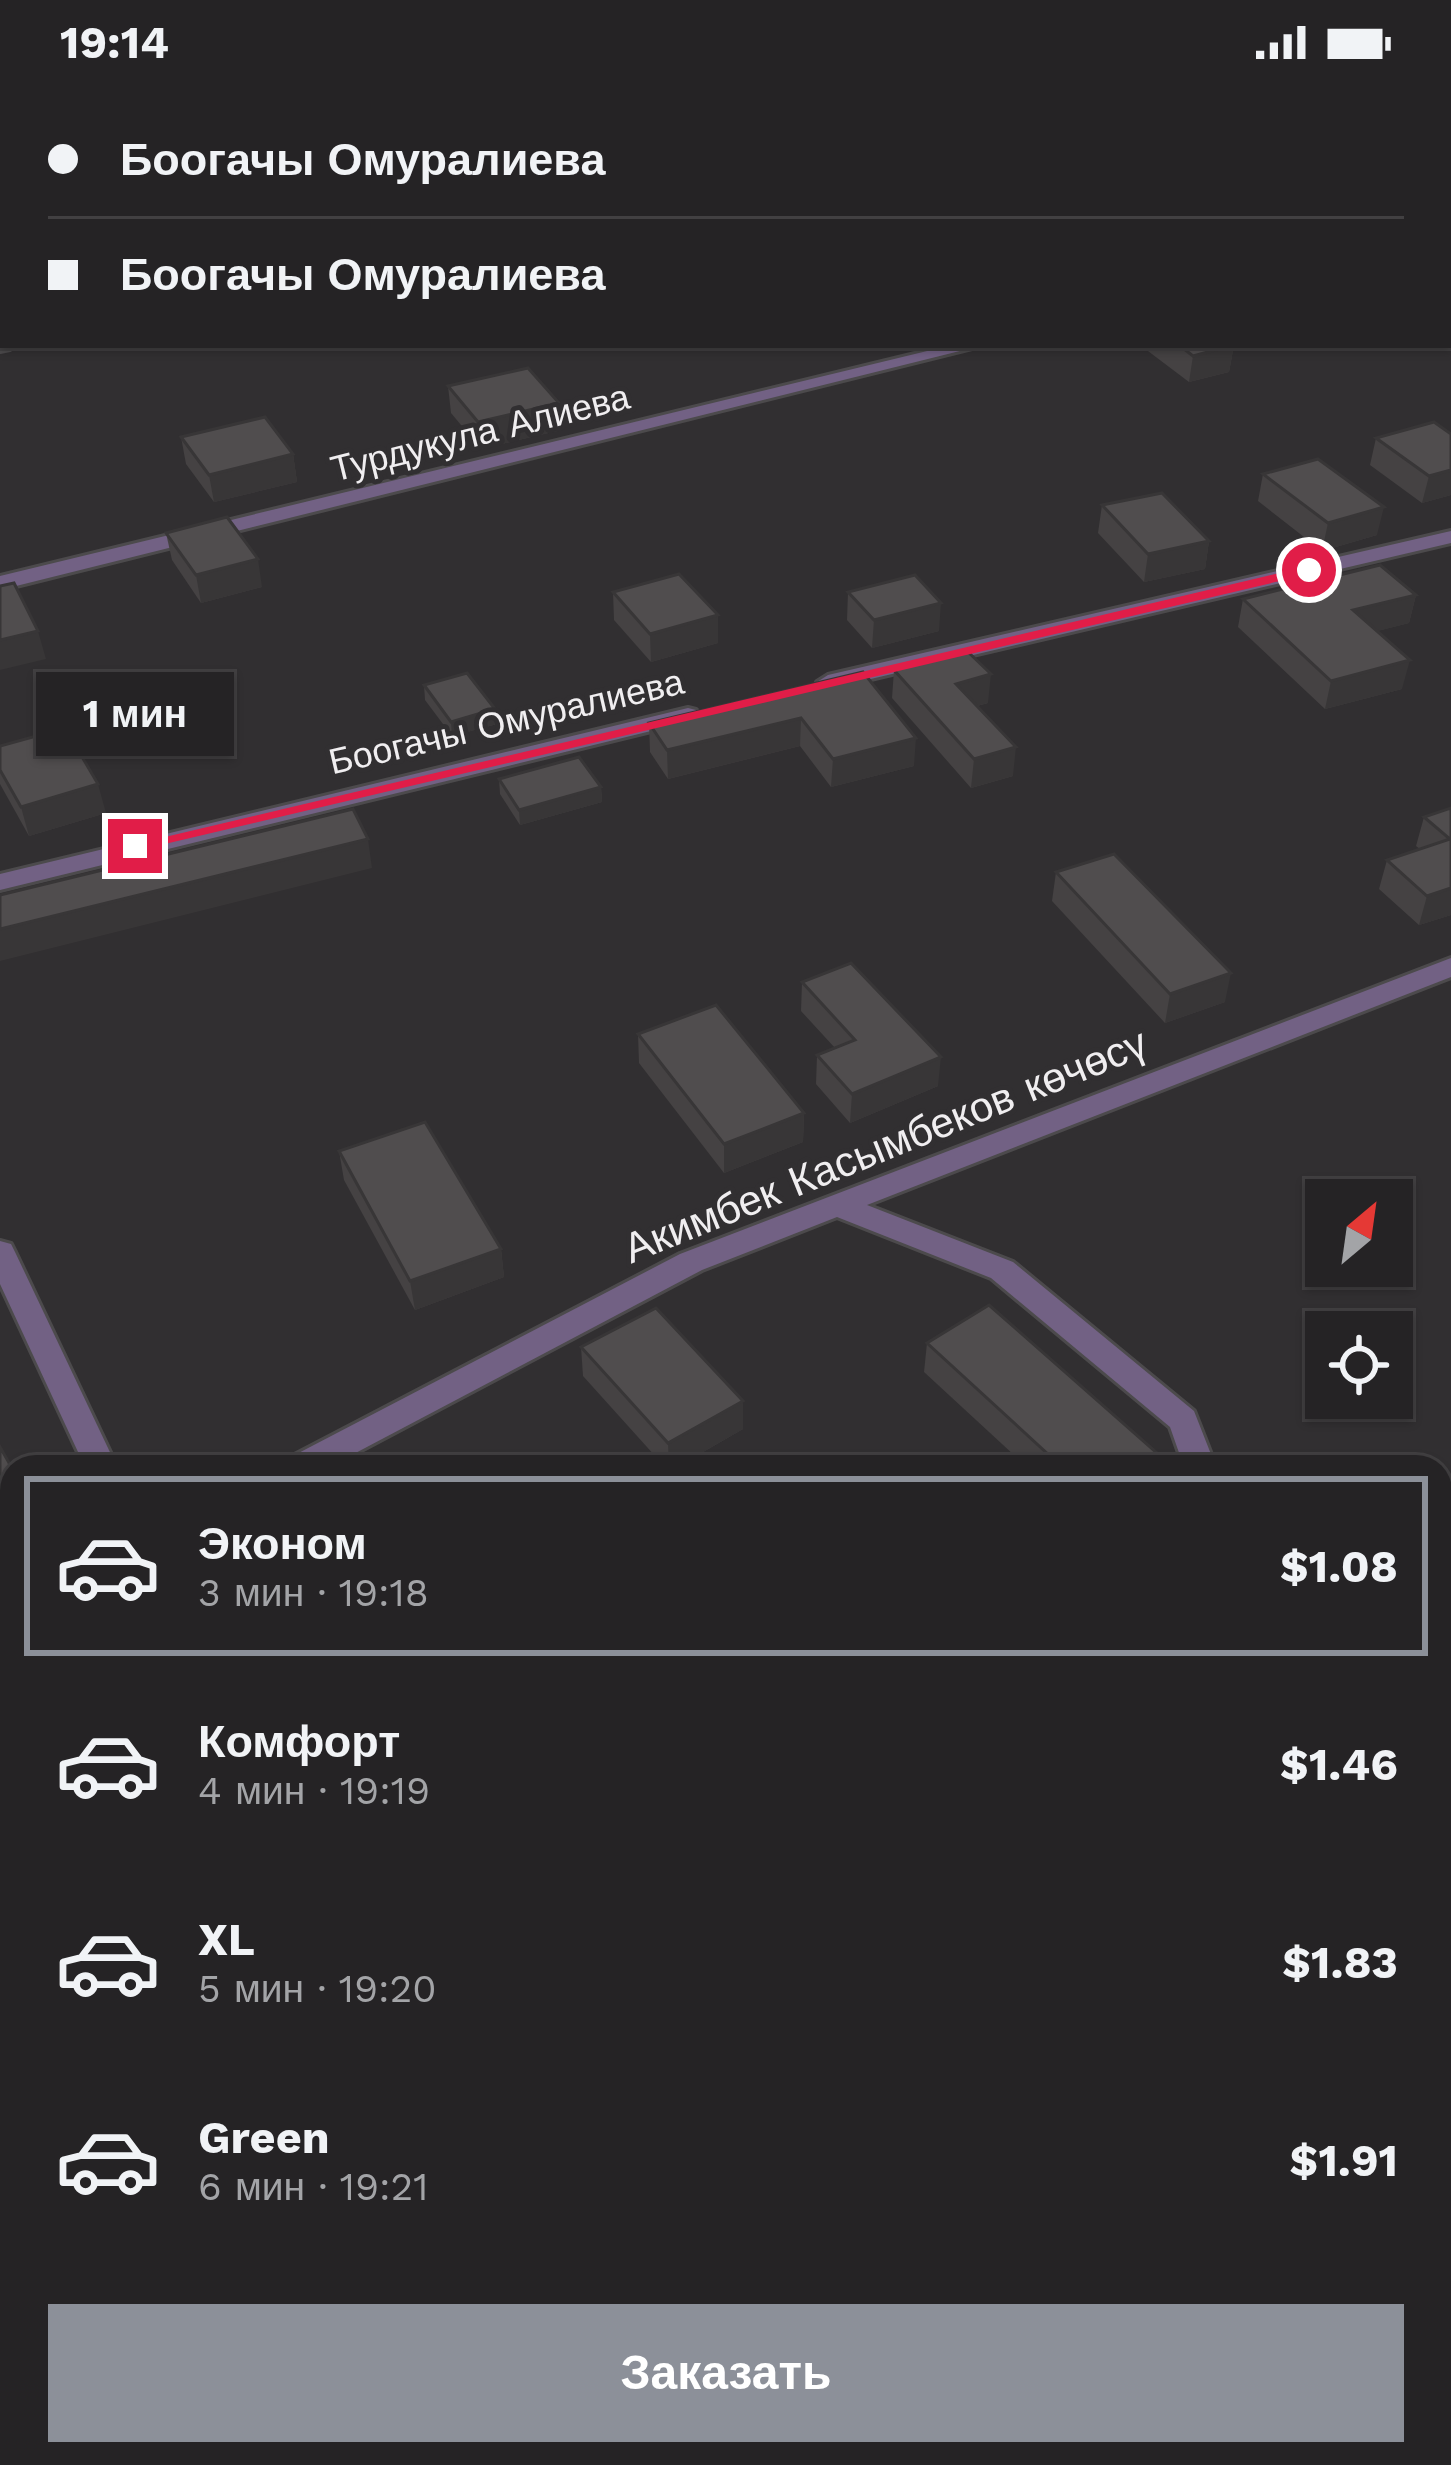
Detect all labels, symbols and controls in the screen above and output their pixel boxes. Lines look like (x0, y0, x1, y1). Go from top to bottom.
text: 19:14 (60, 16, 169, 69)
text: Боогачы Омуралиева (120, 133, 605, 186)
text: Боогачы Омуралиева (120, 248, 605, 301)
street label: Турдукула Алиева (327, 375, 635, 490)
route start (1282, 543, 1336, 597)
street label: Боогачы Омуралиева (325, 660, 689, 783)
callout: 1 мин (36, 672, 234, 756)
text: 1 мин (83, 691, 187, 736)
route end (108, 819, 162, 873)
street label: Акимбек Касымбеков көчөсү (616, 1018, 1154, 1273)
north arrow (1305, 1179, 1413, 1287)
map controls (1305, 1179, 1413, 1419)
button: locate (1305, 1311, 1413, 1419)
icon: car (54, 1512, 162, 1620)
text: Эконом (198, 1517, 367, 1570)
text: $1.08 (1280, 1540, 1398, 1593)
text: 3 мин · 19:18 (198, 1570, 429, 1615)
icon: car (54, 1710, 162, 1818)
text: Комфорт (198, 1715, 400, 1768)
text: $1.46 (1280, 1738, 1398, 1791)
text: 4 мин · 19:19 (198, 1768, 430, 1813)
icon: car (54, 1908, 162, 2016)
text: XL (198, 1913, 255, 1966)
text: $1.83 (1282, 1936, 1398, 1989)
text: 5 мин · 19:20 (198, 1966, 437, 2011)
icon: car (54, 2106, 162, 2214)
text: Green (198, 2111, 330, 2164)
text: $1.91 (1290, 2134, 1398, 2187)
text: 6 мин · 19:21 (198, 2164, 429, 2209)
button: Заказать (48, 2304, 1404, 2442)

